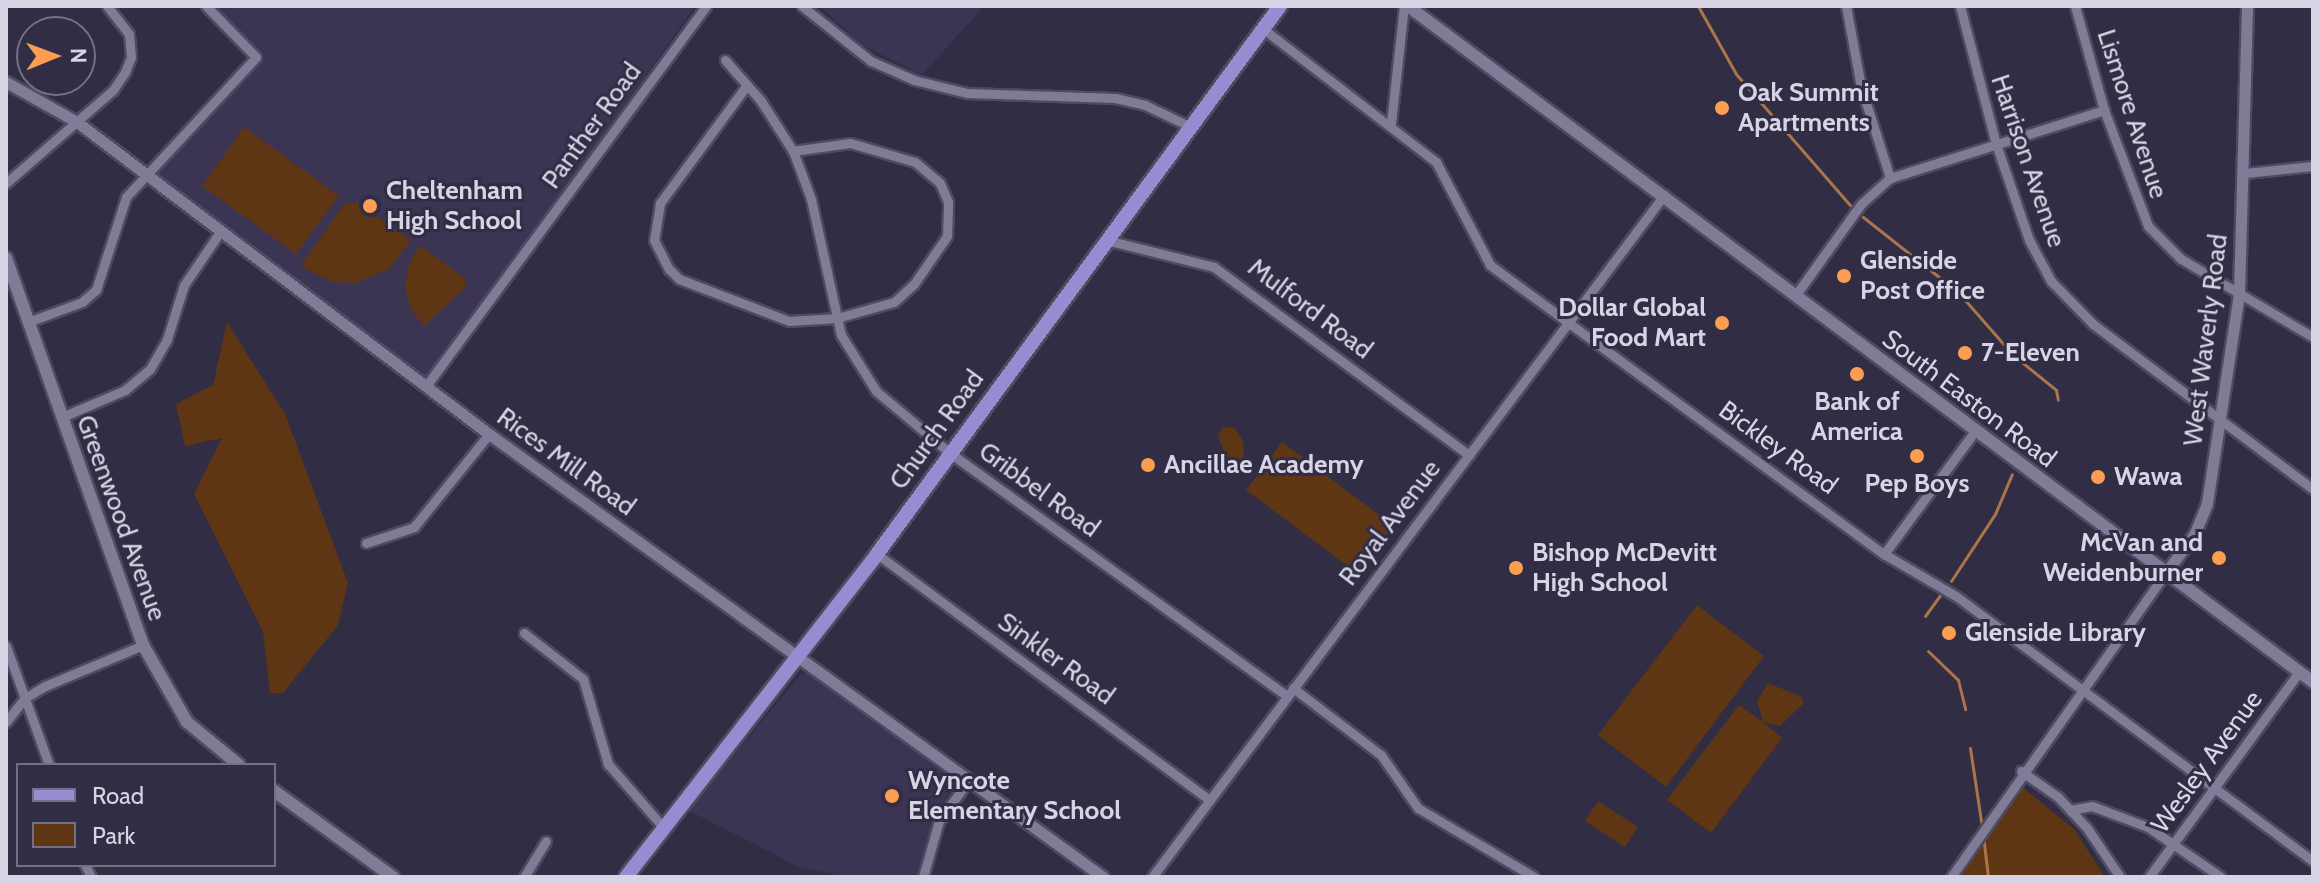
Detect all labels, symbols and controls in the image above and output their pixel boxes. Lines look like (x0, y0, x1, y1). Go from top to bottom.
north arrow (16, 16, 96, 96)
street label: Lismore Avenue (2090, 26, 2174, 202)
text: N (65, 48, 92, 64)
street label: Panther Road (536, 57, 648, 195)
street label: Harrison Avenue (1984, 71, 2072, 251)
place label: Oak Summit Apartments (1738, 77, 1879, 138)
marker: Oak Summit Apartments (1713, 99, 1731, 117)
place label: Cheltenham High School (386, 175, 523, 236)
marker: Cheltenham High School (361, 197, 379, 215)
street label: West Waverly Road (2178, 232, 2234, 448)
place label: Glenside Post Office (1860, 245, 1985, 306)
street label: Mulford Road (1242, 252, 1378, 366)
marker: Glenside Post Office (1835, 267, 1853, 285)
place label: Dollar Global Food Mart (1558, 292, 1706, 354)
marker: Dollar Global Food Mart (1713, 314, 1731, 332)
street label: South Easton Road (1876, 324, 2062, 474)
place label: 7-Eleven (1981, 337, 2080, 369)
marker: 7-Eleven (1956, 344, 1974, 362)
street label: Church Road (883, 364, 991, 496)
marker: Bank of America (1848, 365, 1866, 383)
place label: Bank of America (1811, 386, 1903, 448)
street label: Bickley Road (1713, 395, 1843, 501)
street label: Rices Mill Road (491, 401, 641, 523)
street label: Greenwood Avenue (69, 411, 173, 625)
street label: Gribbel Road (973, 436, 1105, 544)
marker: Pep Boys (1908, 447, 1926, 465)
place label: Ancillae Academy (1164, 449, 1364, 481)
street label: Royal Avenue (1333, 454, 1447, 592)
marker: Ancillae Academy (1139, 456, 1157, 474)
place label: Wawa (2114, 461, 2182, 493)
place label: Pep Boys (1865, 468, 1969, 500)
marker: Wawa (2089, 468, 2107, 486)
place label: McVan and Weidenburner (2043, 527, 2203, 588)
place label: Bishop McDevitt High School (1532, 537, 1717, 598)
marker: McVan and Weidenburner (2210, 549, 2228, 567)
marker: Bishop McDevitt High School (1507, 559, 1525, 577)
street label: Sinkler Road (992, 606, 1120, 712)
place label: Glenside Library (1965, 617, 2146, 649)
marker: Glenside Library (1940, 624, 1958, 642)
street label: Wesley Avenue (2145, 685, 2269, 839)
legend (16, 763, 276, 867)
place label: Wyncote Elementary School (908, 765, 1121, 826)
text: Road (92, 781, 144, 810)
marker: Wyncote Elementary School (883, 787, 901, 805)
text: Park (92, 821, 135, 850)

